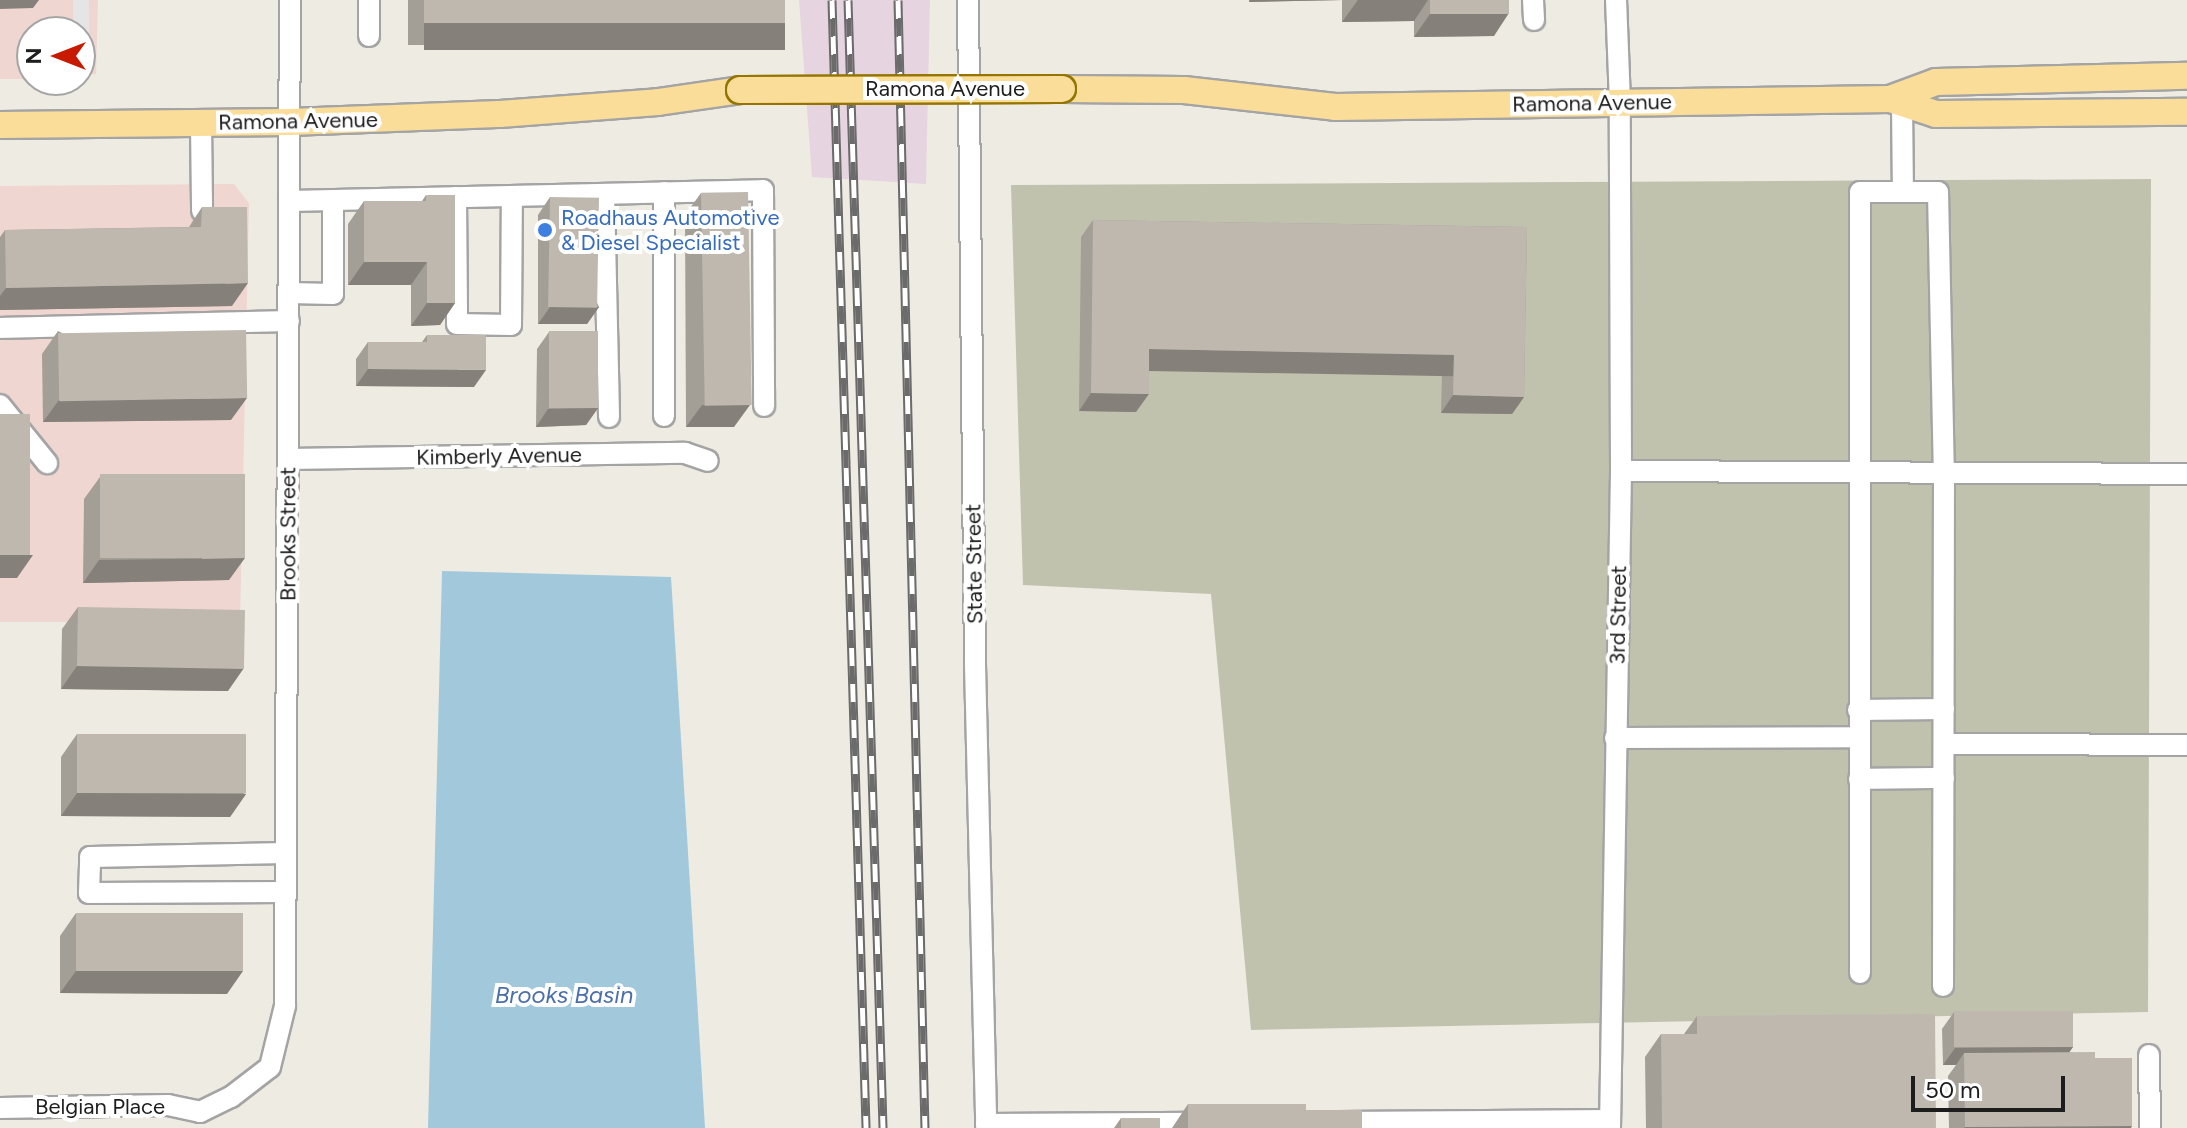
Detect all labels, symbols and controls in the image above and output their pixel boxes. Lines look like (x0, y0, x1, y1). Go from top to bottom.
north arrow (16, 16, 96, 96)
text: N (20, 48, 47, 65)
street label: Ramona Avenue (865, 76, 1025, 102)
street label: Ramona Avenue (1512, 88, 1672, 118)
street label: Ramona Avenue (218, 106, 378, 136)
place label: Roadhaus Automotive & Diesel Specialist (561, 204, 779, 256)
marker: Roadhaus Automotive & Diesel Specialist (536, 221, 554, 239)
street label: Kimberly Avenue (416, 441, 582, 471)
street label: Brooks Street (275, 467, 301, 601)
street label: State Street (960, 504, 988, 624)
street label: 3rd Street (1604, 565, 1632, 665)
water label: Brooks Basin (495, 981, 633, 1009)
scale bar (1915, 1060, 2069, 1110)
text: 50 m (1925, 1075, 1981, 1104)
street label: Belgian Place (35, 1094, 165, 1120)

